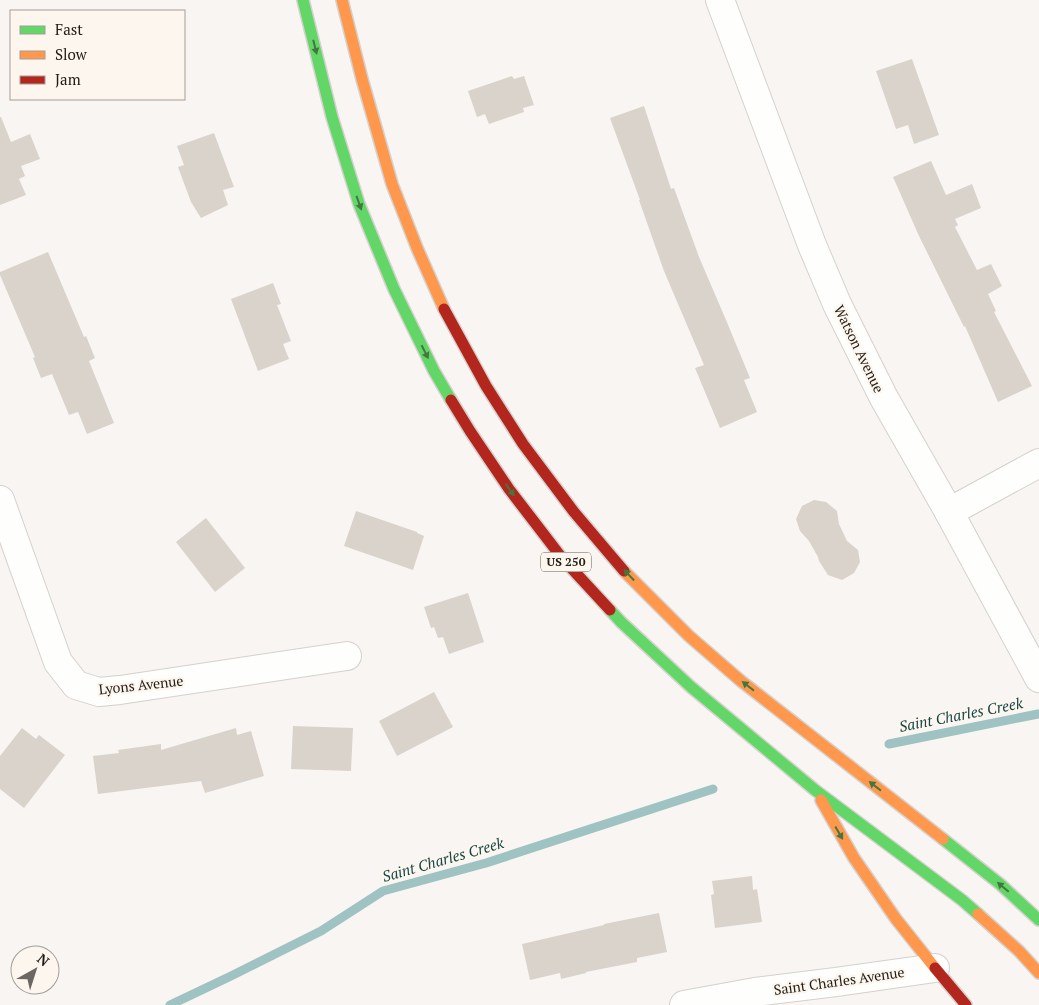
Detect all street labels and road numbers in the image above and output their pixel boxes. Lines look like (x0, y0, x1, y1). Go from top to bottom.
street label: Watson Avenue (830, 302, 889, 396)
road number: US 250 (541, 552, 591, 572)
street label: Lyons Avenue (98, 671, 184, 698)
street label: Saint Charles Avenue (772, 962, 905, 999)

